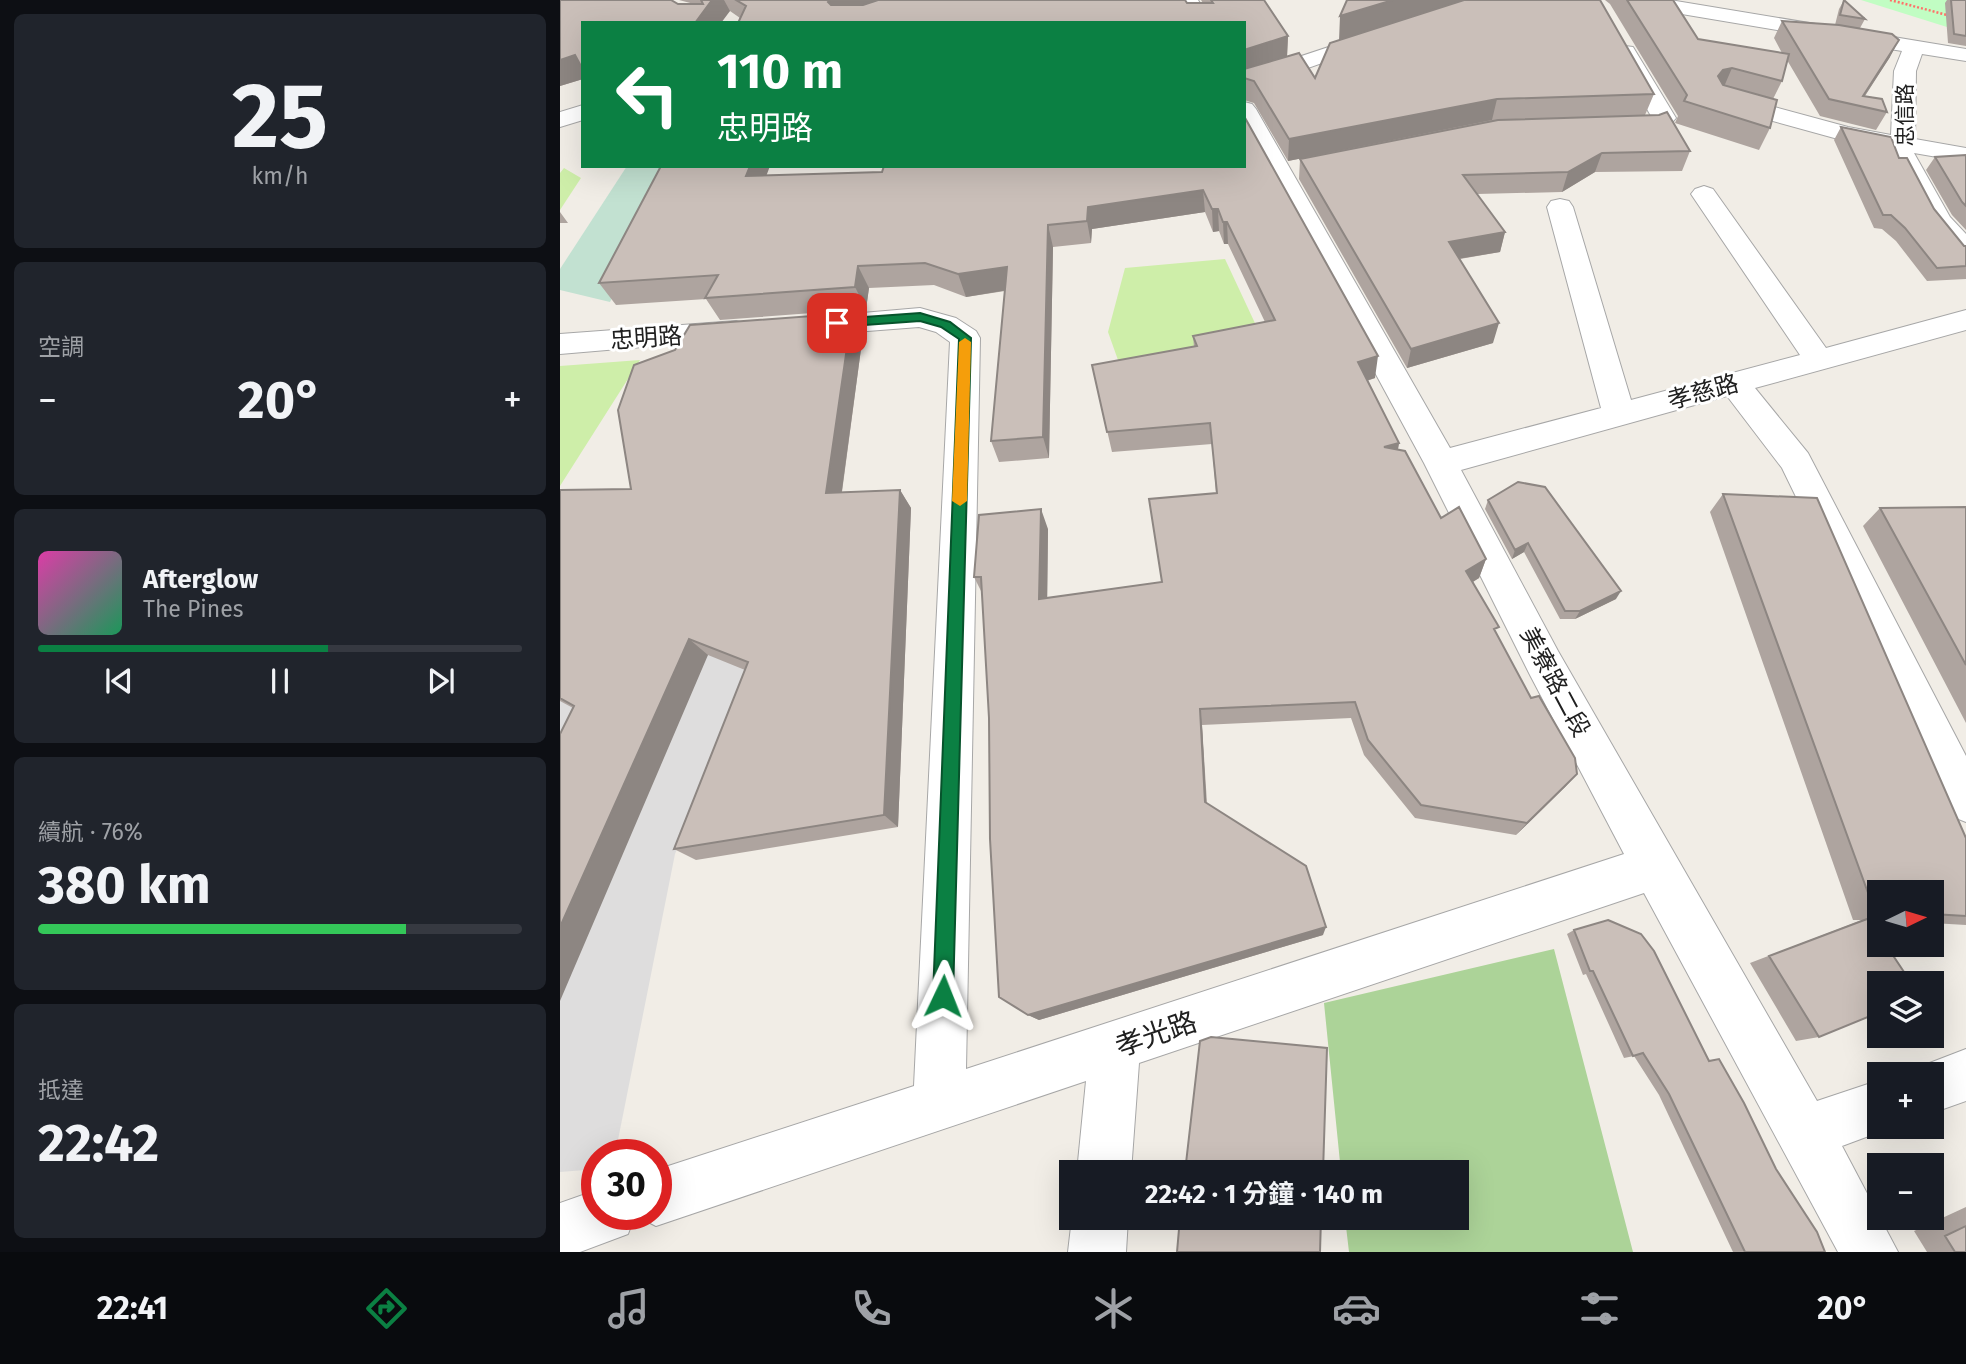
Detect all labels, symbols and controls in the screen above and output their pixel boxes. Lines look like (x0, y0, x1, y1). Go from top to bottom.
text: 110 m (717, 42, 843, 101)
icon: left (602, 49, 693, 140)
text: 25 (232, 62, 328, 171)
street label: 忠信路 (1892, 84, 1918, 147)
text: 忠明路 (717, 109, 813, 147)
text: km/h (252, 162, 308, 190)
pin (807, 293, 867, 353)
icon: arrive (818, 304, 856, 342)
street label: 忠明路 (609, 322, 683, 354)
text: 空調 (38, 333, 84, 361)
text: 20° (238, 369, 322, 432)
street label: 孝慈路 (1665, 369, 1741, 415)
text: − (38, 377, 57, 423)
text: + (503, 377, 522, 423)
text: Afterglow (143, 564, 258, 595)
text: The Pines (143, 595, 244, 623)
street label: 美寮路二段 (1514, 622, 1596, 742)
icon: previous (100, 662, 138, 700)
icon: pause (261, 662, 299, 700)
icon: next (422, 662, 460, 700)
text: 續航 · 76% (38, 818, 143, 846)
text: 380 km (38, 854, 211, 917)
north arrow (1867, 880, 1944, 957)
map controls (1867, 880, 1944, 1230)
position arrow (906, 959, 980, 1033)
button: layers (1867, 971, 1944, 1048)
street label: 孝光路 (1111, 1005, 1201, 1063)
button: + (1867, 1062, 1944, 1139)
text: 抵達 (38, 1076, 84, 1104)
text: 22:42 (38, 1112, 159, 1175)
speed limit sign: 30 (581, 1139, 672, 1230)
button: − (1867, 1153, 1944, 1230)
text: 22:42 · 1 分鐘 · 140 m (1145, 1179, 1383, 1210)
icon: directions (362, 1284, 411, 1333)
icon: music (604, 1284, 653, 1333)
icon: phone (847, 1284, 896, 1333)
icon: climate (1089, 1284, 1138, 1333)
icon: car (1332, 1284, 1381, 1333)
icon: filters (1575, 1284, 1624, 1333)
text: 22:41 (97, 1289, 168, 1327)
text: 20° (1817, 1289, 1869, 1327)

